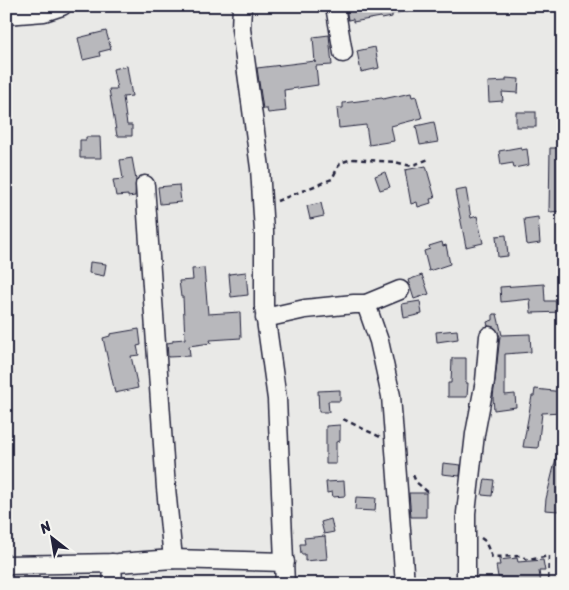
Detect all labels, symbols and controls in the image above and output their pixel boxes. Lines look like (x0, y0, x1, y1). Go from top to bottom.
north arrow (28, 512, 78, 562)
text: N (34, 514, 56, 541)

